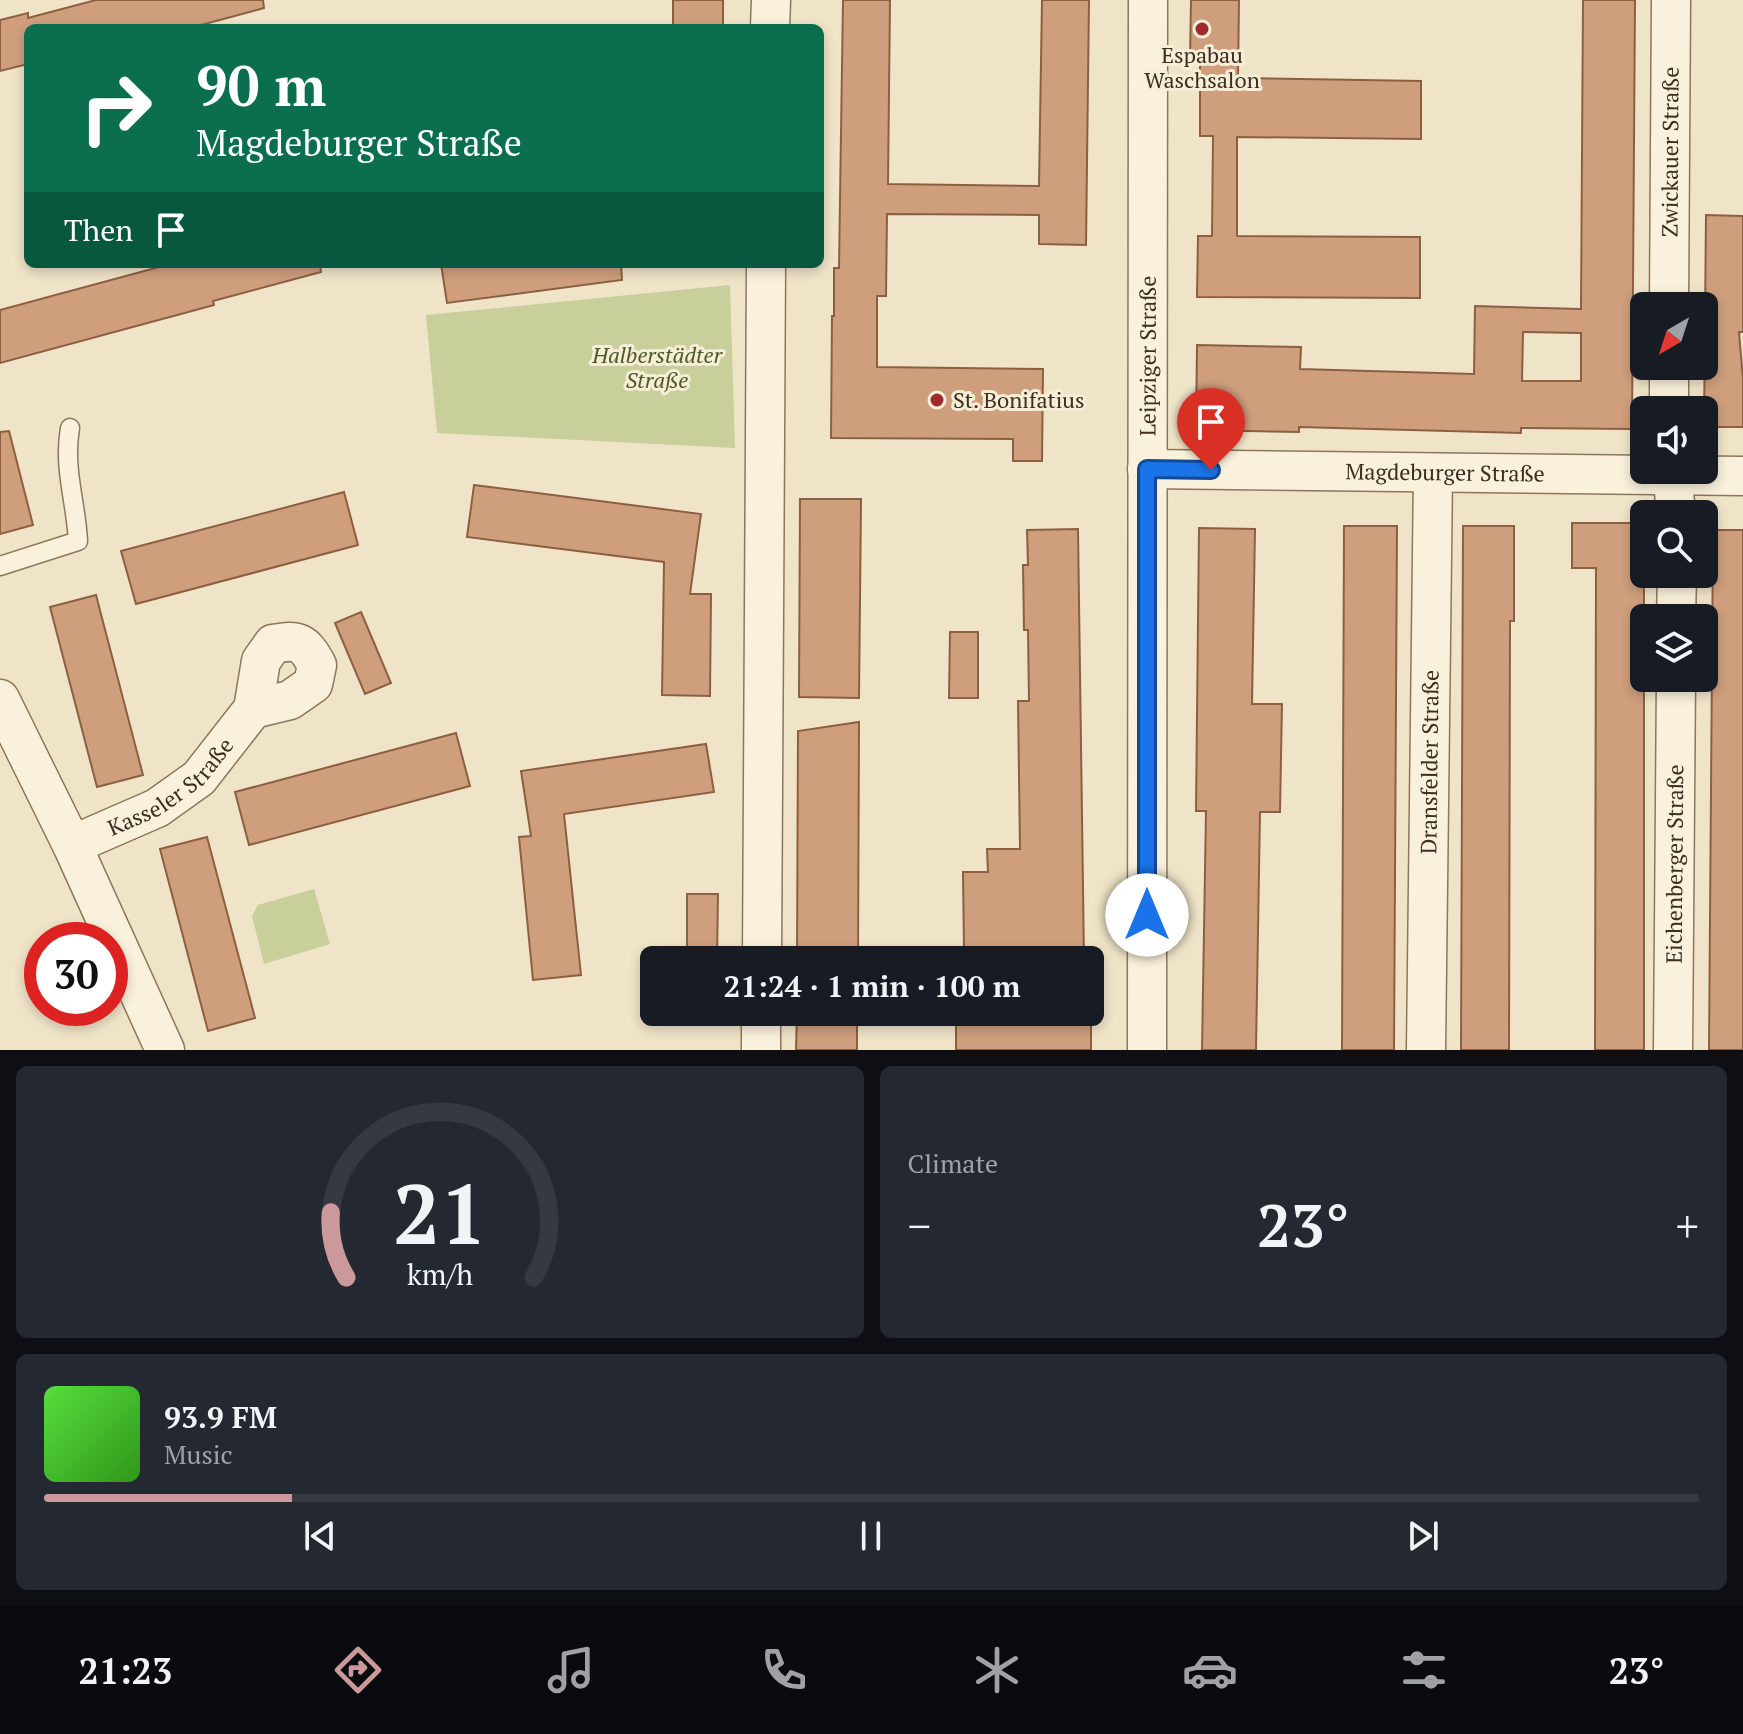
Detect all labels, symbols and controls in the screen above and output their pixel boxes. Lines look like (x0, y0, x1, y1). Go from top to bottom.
marker: Espabau Waschsalon (1193, 20, 1211, 38)
place label: Espabau Waschsalon (1144, 40, 1260, 94)
text: 90 m (196, 48, 326, 122)
icon: right (64, 56, 168, 160)
street label: Zwickauer Straße (1654, 67, 1685, 237)
text: Magdeburger Straße (196, 119, 522, 166)
icon: arrive (149, 208, 193, 252)
text: Then (64, 210, 133, 250)
street label: Leipziger Straße (1133, 276, 1162, 436)
north arrow (1630, 292, 1718, 380)
map controls (1630, 292, 1718, 692)
park label: Halberstädter Straße (591, 340, 723, 394)
place label: St. Bonifatius (953, 385, 1085, 414)
pin (1177, 388, 1245, 470)
marker: St. Bonifatius (928, 391, 946, 409)
button: sound (1630, 396, 1718, 484)
icon: arrive (1189, 400, 1233, 444)
street label: Magdeburger Straße (1345, 456, 1545, 488)
button: search (1630, 500, 1718, 588)
button: layers (1630, 604, 1718, 692)
street label: Dransfelder Straße (1413, 670, 1445, 854)
street label: Kasseler Straße (103, 731, 239, 842)
street label: Eichenberger Straße (1659, 764, 1689, 964)
position arrow (1105, 873, 1189, 957)
speed limit sign: 30 (24, 922, 128, 1026)
text: 21:24 · 1 min · 100 m (724, 966, 1020, 1006)
text: Climate (908, 1146, 998, 1180)
text: 21 (393, 1158, 487, 1268)
text: 23° (1257, 1185, 1350, 1264)
text: − (908, 1196, 931, 1255)
text: + (1676, 1196, 1699, 1255)
text: km/h (407, 1255, 473, 1293)
text: 93.9 FM (164, 1397, 277, 1437)
text: Music (164, 1437, 233, 1471)
icon: previous (298, 1514, 342, 1558)
icon: pause (849, 1514, 893, 1558)
icon: next (1401, 1514, 1445, 1558)
icon: directions (330, 1642, 386, 1698)
icon: music (543, 1642, 599, 1698)
icon: phone (756, 1642, 812, 1698)
icon: climate (969, 1642, 1025, 1698)
icon: car (1182, 1642, 1238, 1698)
icon: filters (1396, 1642, 1452, 1698)
text: 21:23 (79, 1647, 172, 1694)
text: 23° (1609, 1647, 1664, 1694)

